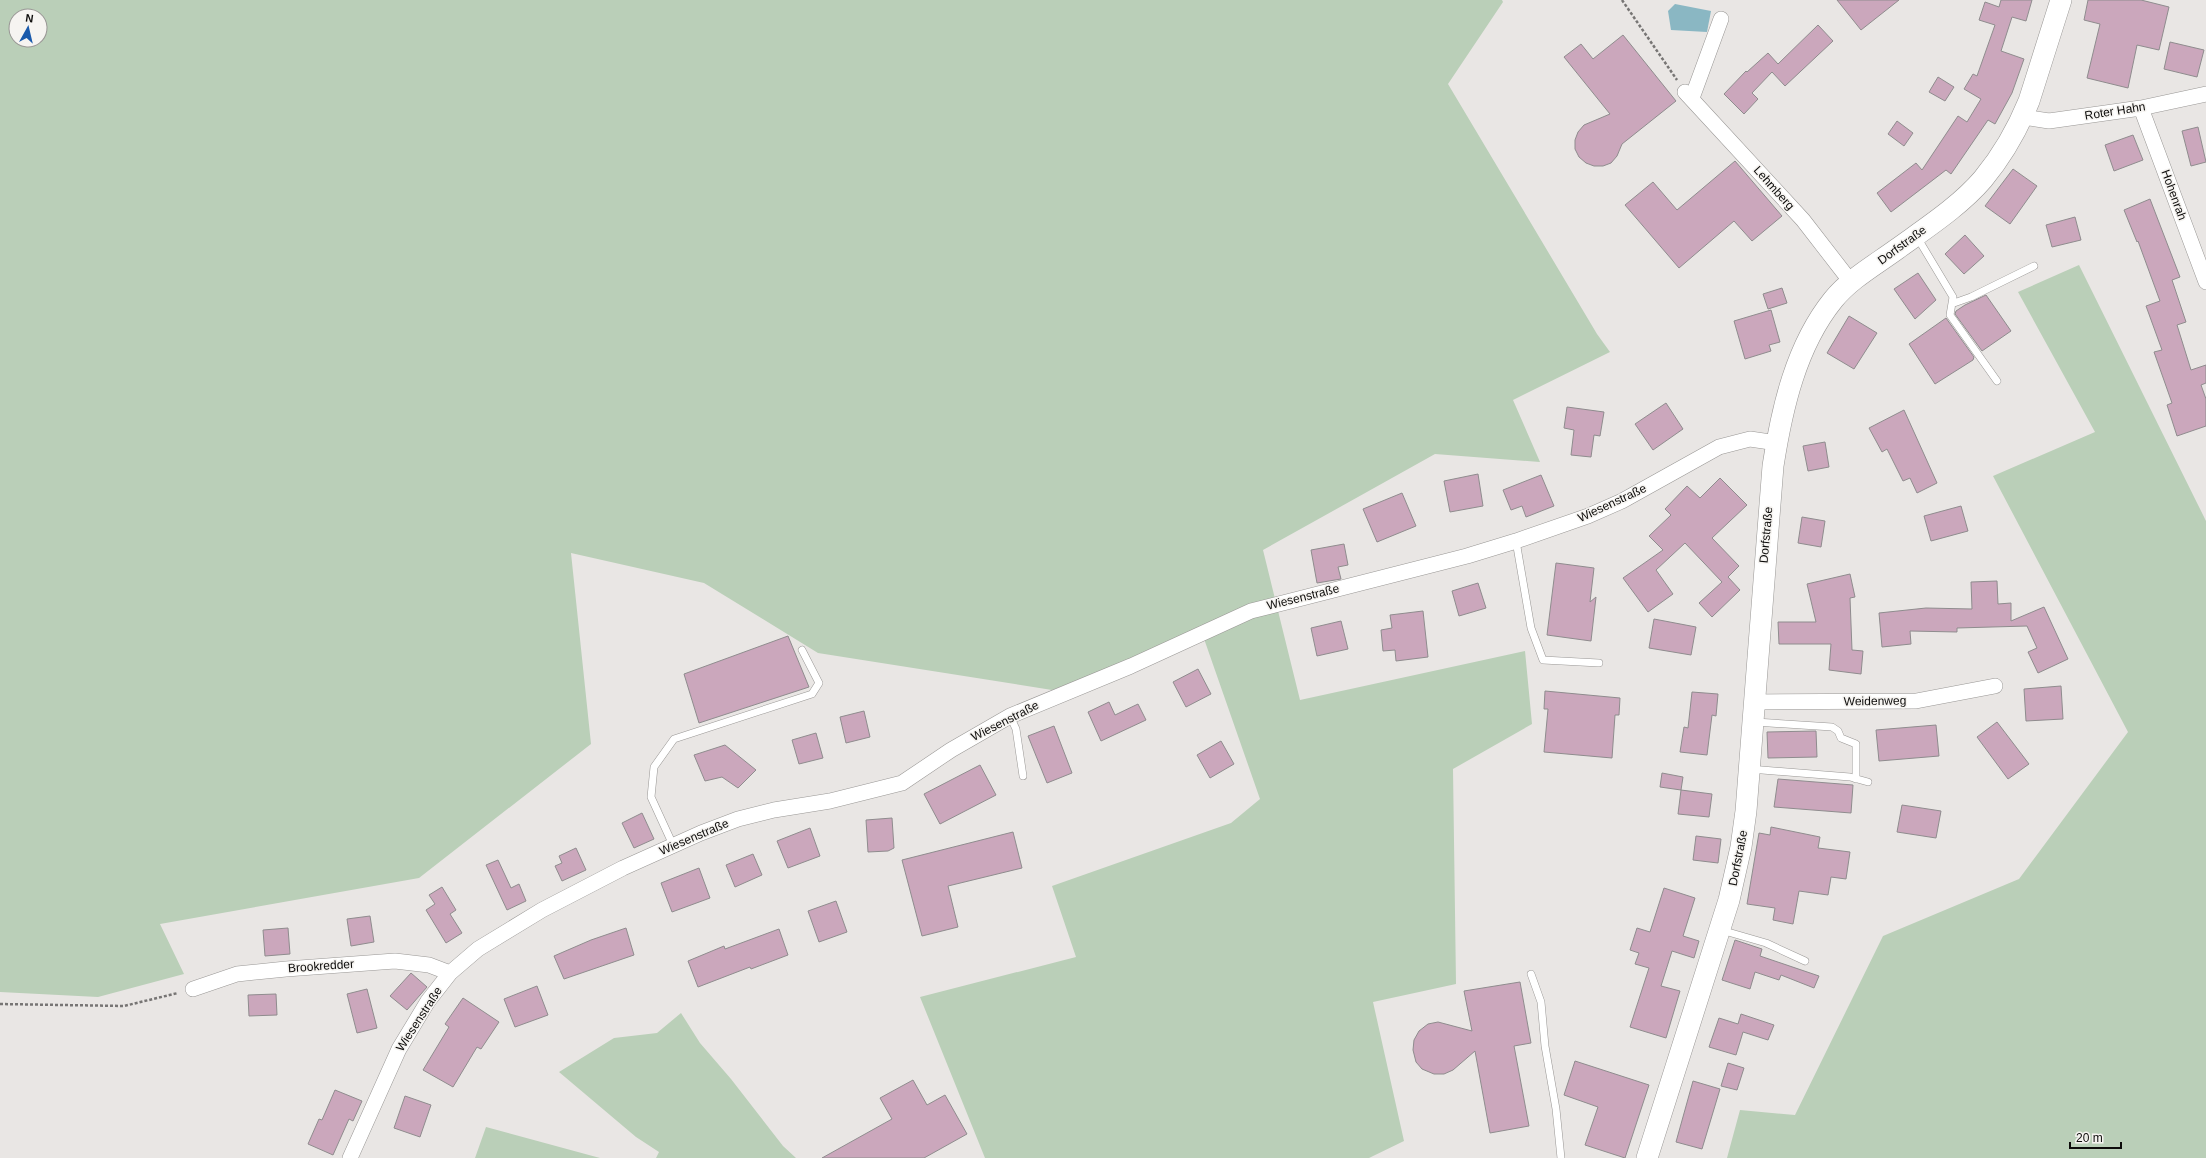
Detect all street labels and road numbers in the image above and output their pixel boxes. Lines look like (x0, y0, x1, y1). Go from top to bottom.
street label: Roter Hahn (2084, 99, 2146, 123)
street label: Lehmberg (1751, 163, 1797, 213)
street label: Hohenrah (2158, 168, 2190, 222)
street label: Dorfstraße (1875, 222, 1929, 267)
street label: Wiesenstraße (1575, 481, 1649, 525)
street label: Dorfstraße (1757, 506, 1775, 564)
street label: Wiesenstraße (1265, 581, 1341, 613)
street label: Weidenweg (1844, 693, 1906, 709)
street label: Wiesenstraße (969, 698, 1041, 744)
street label: Wiesenstraße (657, 816, 731, 858)
street label: Dorfstraße (1726, 829, 1750, 887)
street label: Brookredder (288, 957, 354, 975)
street label: Wiesenstraße (393, 984, 445, 1054)

